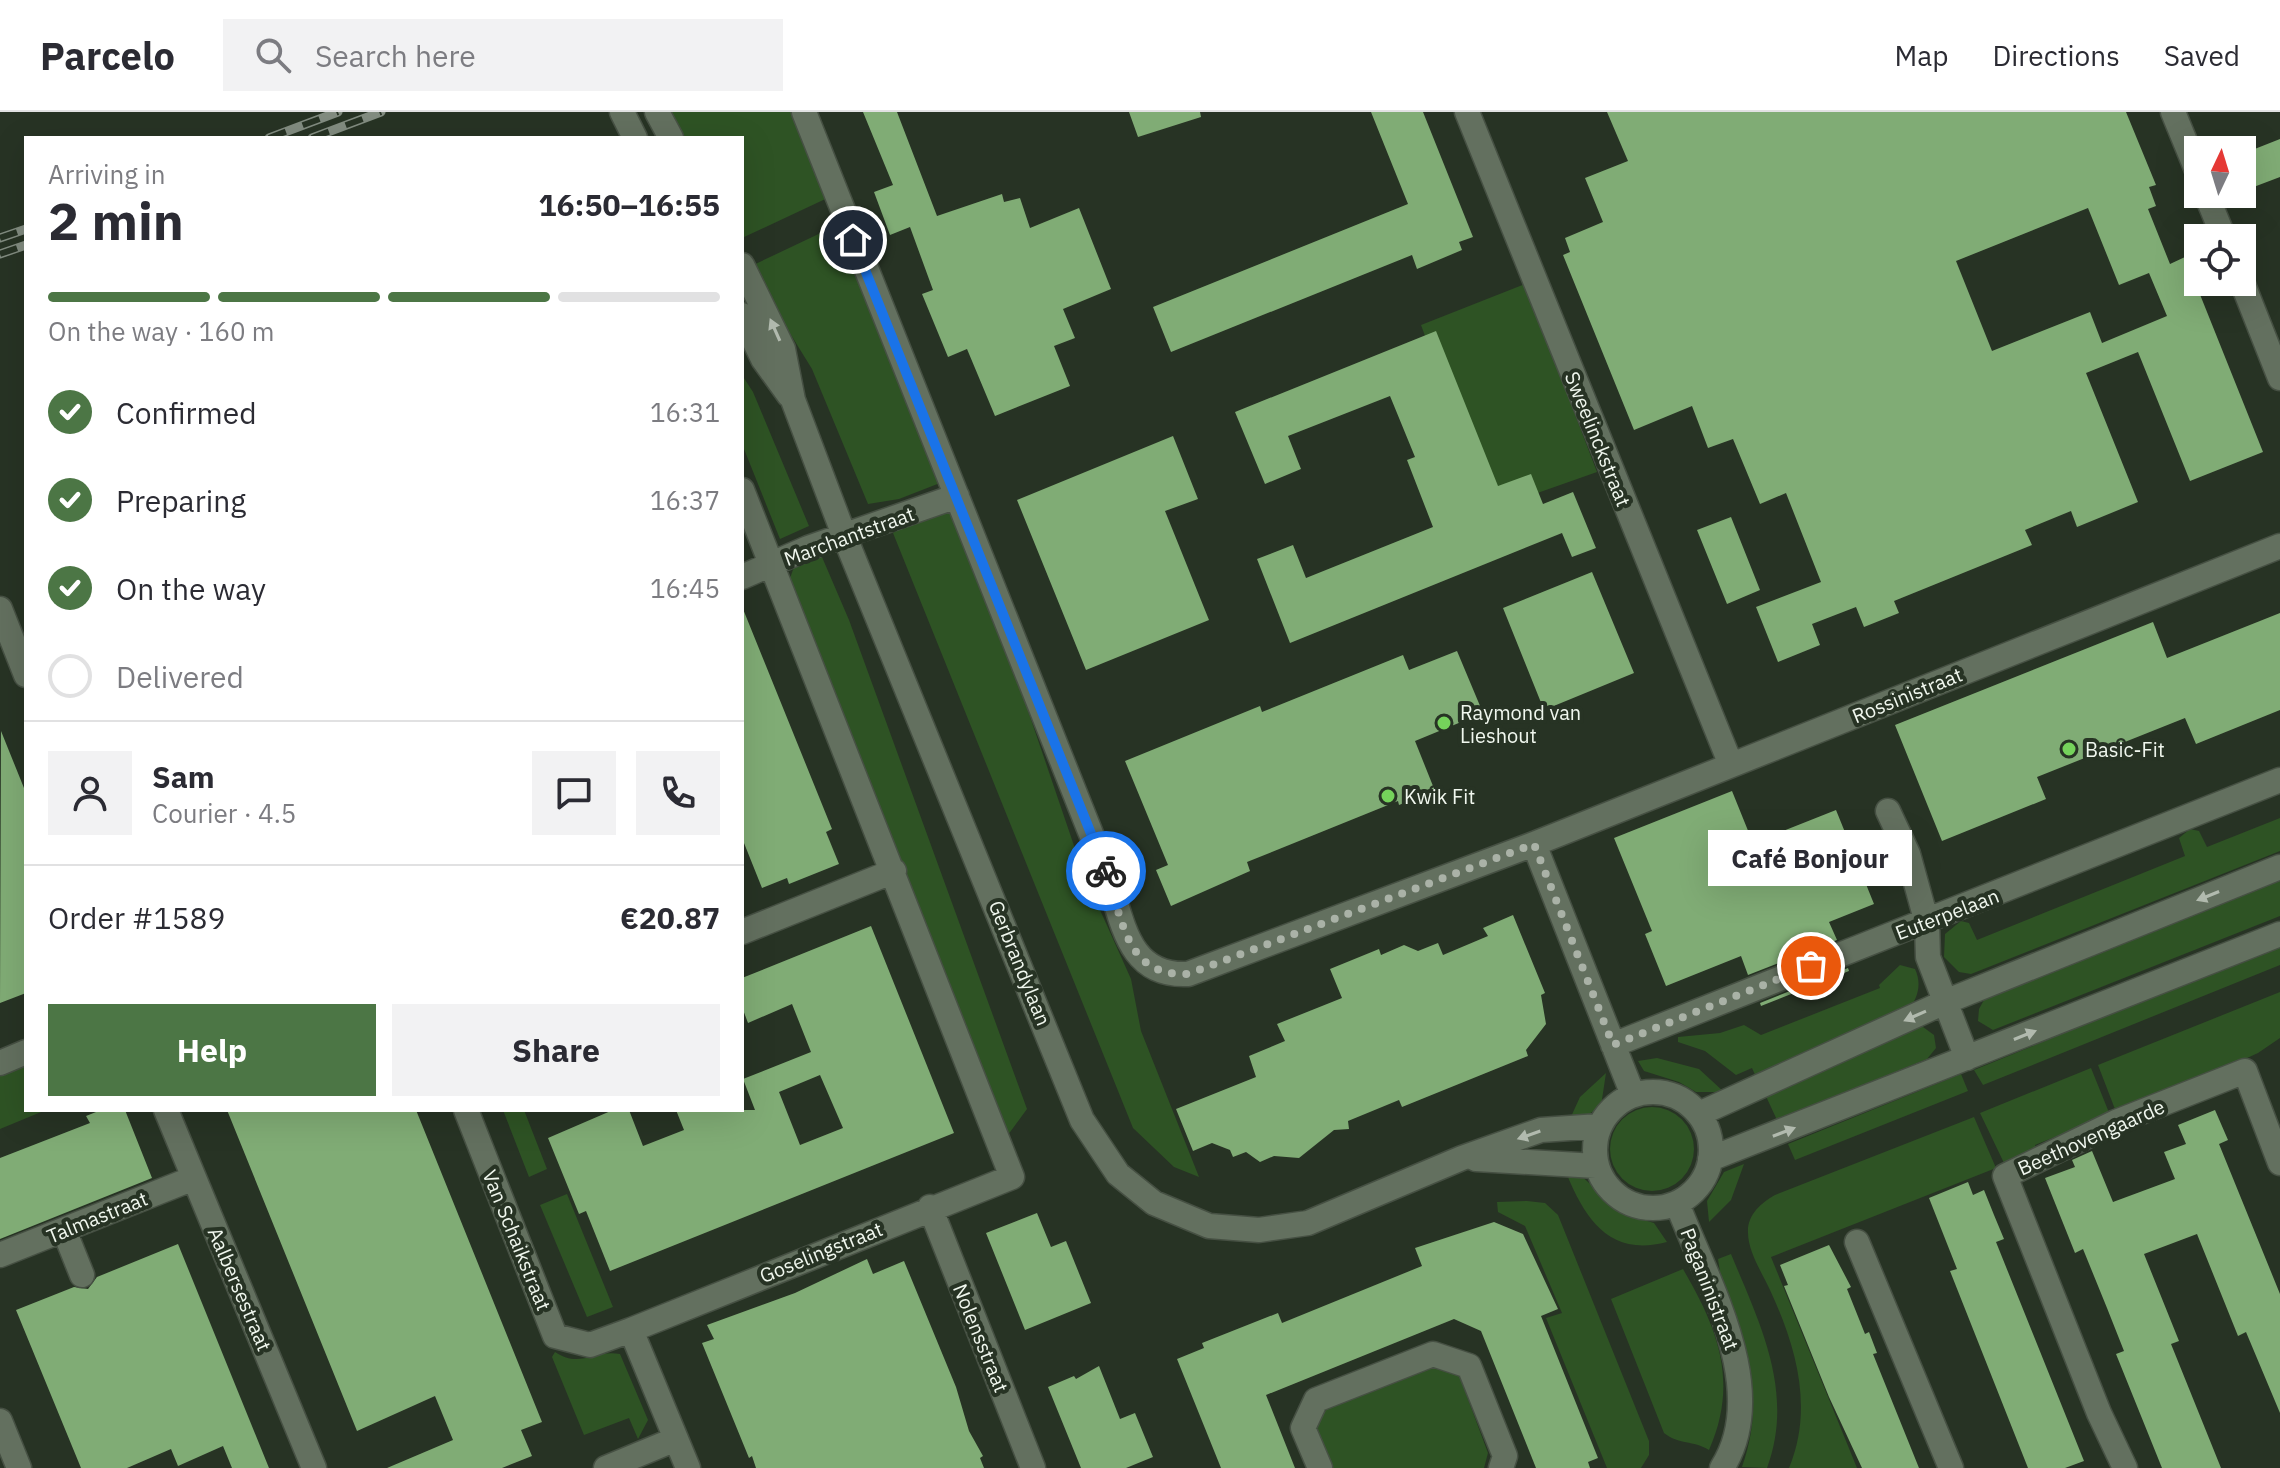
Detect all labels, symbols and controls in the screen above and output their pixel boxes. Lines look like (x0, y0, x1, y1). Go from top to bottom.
search box (223, 19, 783, 91)
text: Parcelo (40, 31, 175, 80)
icon: search (251, 33, 295, 77)
text: Search here (315, 36, 476, 75)
text: Map (1894, 37, 1948, 74)
text: Directions (1992, 37, 2120, 74)
text: Saved (2164, 37, 2240, 74)
north arrow (2184, 136, 2256, 208)
map controls (2184, 136, 2256, 296)
text: Arriving in (48, 157, 165, 191)
text: 16:50–16:55 (539, 185, 720, 224)
text: 2 min (48, 187, 184, 254)
pin (819, 206, 887, 274)
icon: home (831, 218, 875, 262)
button: locate (2184, 224, 2256, 296)
text: On the way · 160 m (48, 314, 274, 348)
one-way arrow (768, 318, 781, 342)
street label: Sweelinckstraat (1559, 368, 1637, 510)
icon: check (48, 390, 92, 434)
text: Confirmed (116, 393, 257, 432)
text: 16:31 (650, 395, 720, 429)
icon: check (48, 478, 92, 522)
text: Preparing (116, 481, 246, 520)
text: 16:37 (650, 483, 720, 517)
street label: Marchantstraat (780, 500, 918, 572)
icon: check (48, 566, 92, 610)
text: On the way (116, 569, 266, 608)
text: 16:45 (650, 571, 720, 605)
text: Delivered (116, 657, 244, 696)
street label: Rossinistraat (1848, 661, 1966, 729)
place label: Raymond van Lieshout (1460, 699, 1581, 749)
marker: Raymond van Lieshout (1435, 714, 1453, 732)
place label: Basic-Fit (2085, 736, 2165, 763)
marker: Basic-Fit (2060, 740, 2078, 758)
button: person (48, 751, 132, 835)
button: chat (532, 751, 616, 835)
button: phone (636, 751, 720, 835)
text: Sam (152, 757, 215, 796)
place label: Kwik Fit (1404, 783, 1475, 810)
marker: Kwik Fit (1379, 787, 1397, 805)
text: Courier · 4.5 (152, 796, 296, 830)
callout: Café Bonjour (1709, 830, 1913, 886)
courier (1066, 831, 1146, 911)
text: Café Bonjour (1731, 841, 1889, 875)
icon: bike (1084, 849, 1128, 893)
street label: Euterpelaan (1891, 882, 2003, 946)
one-way arrow (2196, 890, 2220, 903)
street label: Gerbrandylaan (983, 896, 1057, 1030)
text: Order #1589 (48, 898, 225, 937)
text: €20.87 (620, 898, 720, 937)
pin (1777, 932, 1845, 1000)
icon: bag (1789, 944, 1833, 988)
button: Help (48, 1004, 376, 1096)
button: Share (392, 1004, 720, 1096)
one-way arrow (1904, 1009, 1927, 1022)
one-way arrow (2013, 1028, 2037, 1041)
street label: Beethovengaarde (2013, 1093, 2169, 1181)
one-way arrow (1772, 1125, 1796, 1138)
one-way arrow (1517, 1129, 1541, 1141)
street label: Van Schaikstraat (476, 1166, 558, 1314)
street label: Talmastraat (43, 1185, 151, 1249)
street label: Goselingstraat (755, 1215, 887, 1289)
street label: Aalbersestraat (202, 1223, 278, 1355)
street label: Paganinistraat (1674, 1224, 1746, 1354)
street label: Nolensstraat (947, 1280, 1015, 1396)

